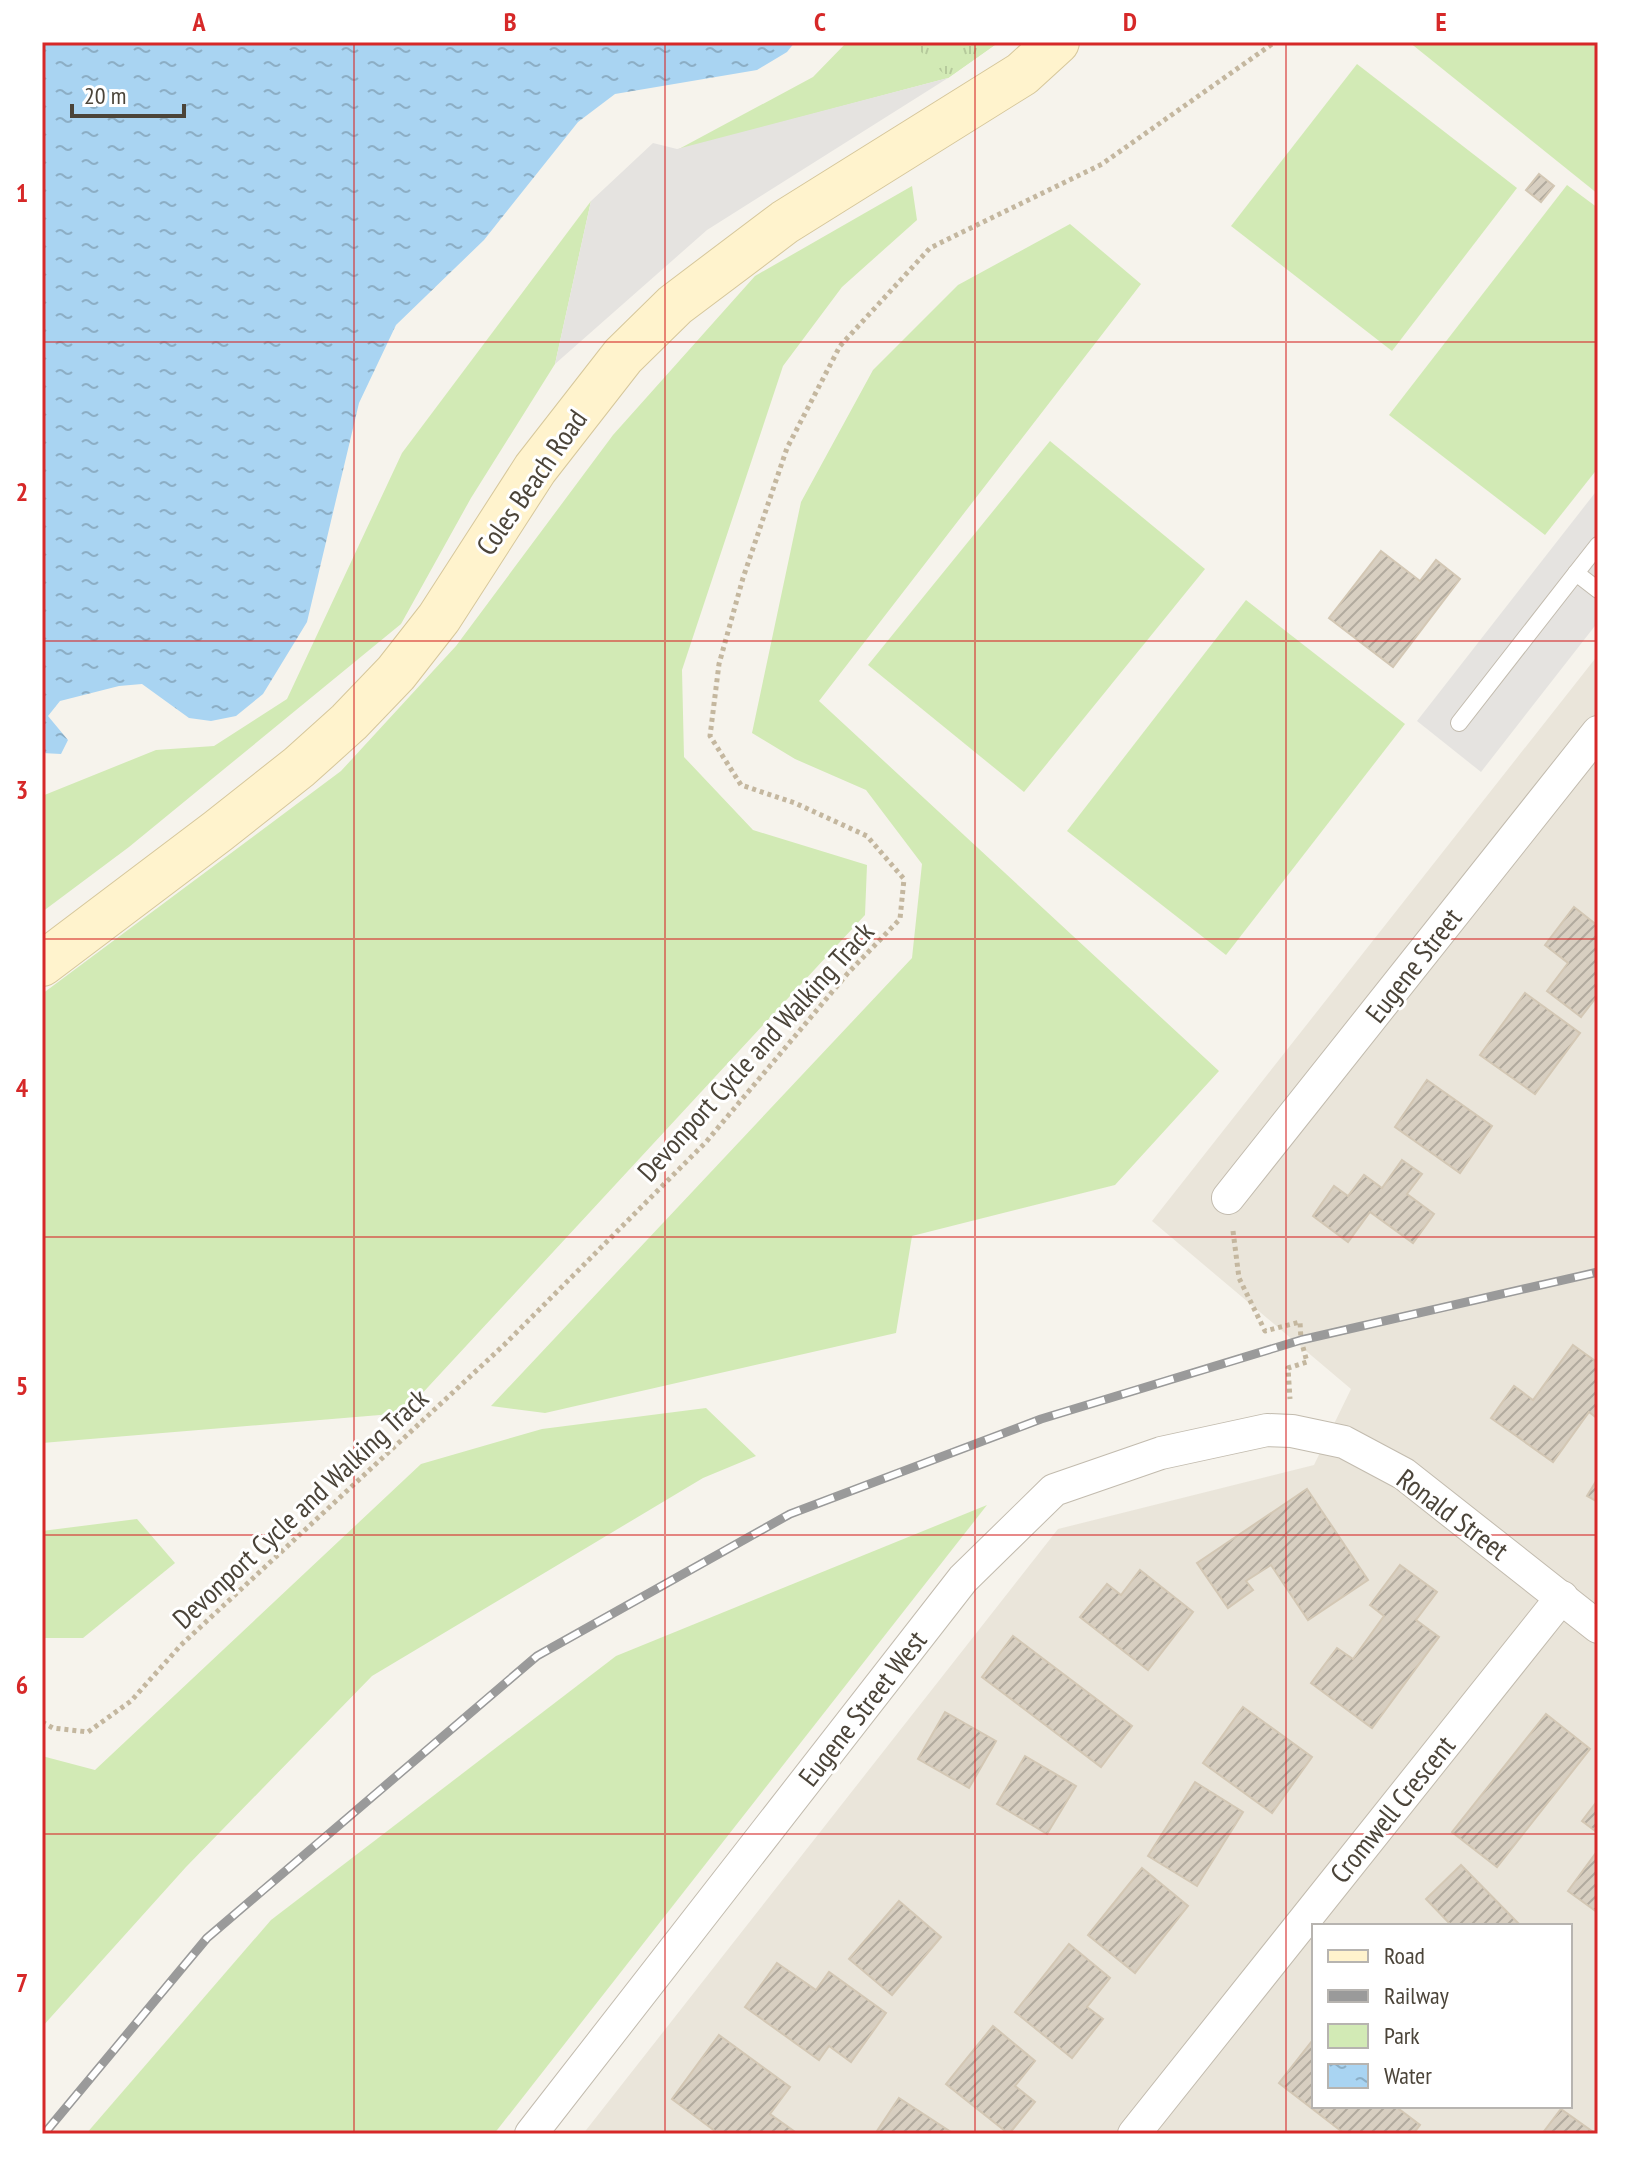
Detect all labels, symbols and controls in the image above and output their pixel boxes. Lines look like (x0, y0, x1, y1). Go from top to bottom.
text: A (191, 5, 206, 38)
text: B (504, 5, 517, 38)
text: C (814, 5, 826, 38)
text: D (1123, 5, 1137, 38)
text: E (1435, 5, 1447, 38)
scale bar (72, 68, 184, 118)
text: 20 m (84, 80, 126, 111)
text: 1 (16, 176, 28, 209)
street label: Coles Beach Road (467, 402, 595, 562)
text: 2 (16, 475, 28, 508)
text: 3 (16, 773, 28, 806)
street label: Eugene Street (1357, 900, 1469, 1030)
street label: Devonport Cycle and Walking Track (629, 913, 881, 1188)
text: 4 (16, 1071, 29, 1104)
text: 5 (16, 1369, 28, 1402)
street label: Devonport Cycle and Walking Track (164, 1380, 436, 1636)
street label: Ronald Street (1390, 1460, 1516, 1568)
street label: Eugene Street West (790, 1622, 935, 1793)
text: 6 (16, 1668, 28, 1701)
street label: Cromwell Crescent (1321, 1727, 1463, 1890)
legend (1312, 1924, 1572, 2108)
text: Road (1384, 1940, 1425, 1971)
text: 7 (16, 1966, 28, 1999)
text: Railway (1384, 1980, 1449, 2011)
text: Park (1384, 2020, 1420, 2051)
text: Water (1384, 2060, 1432, 2091)

